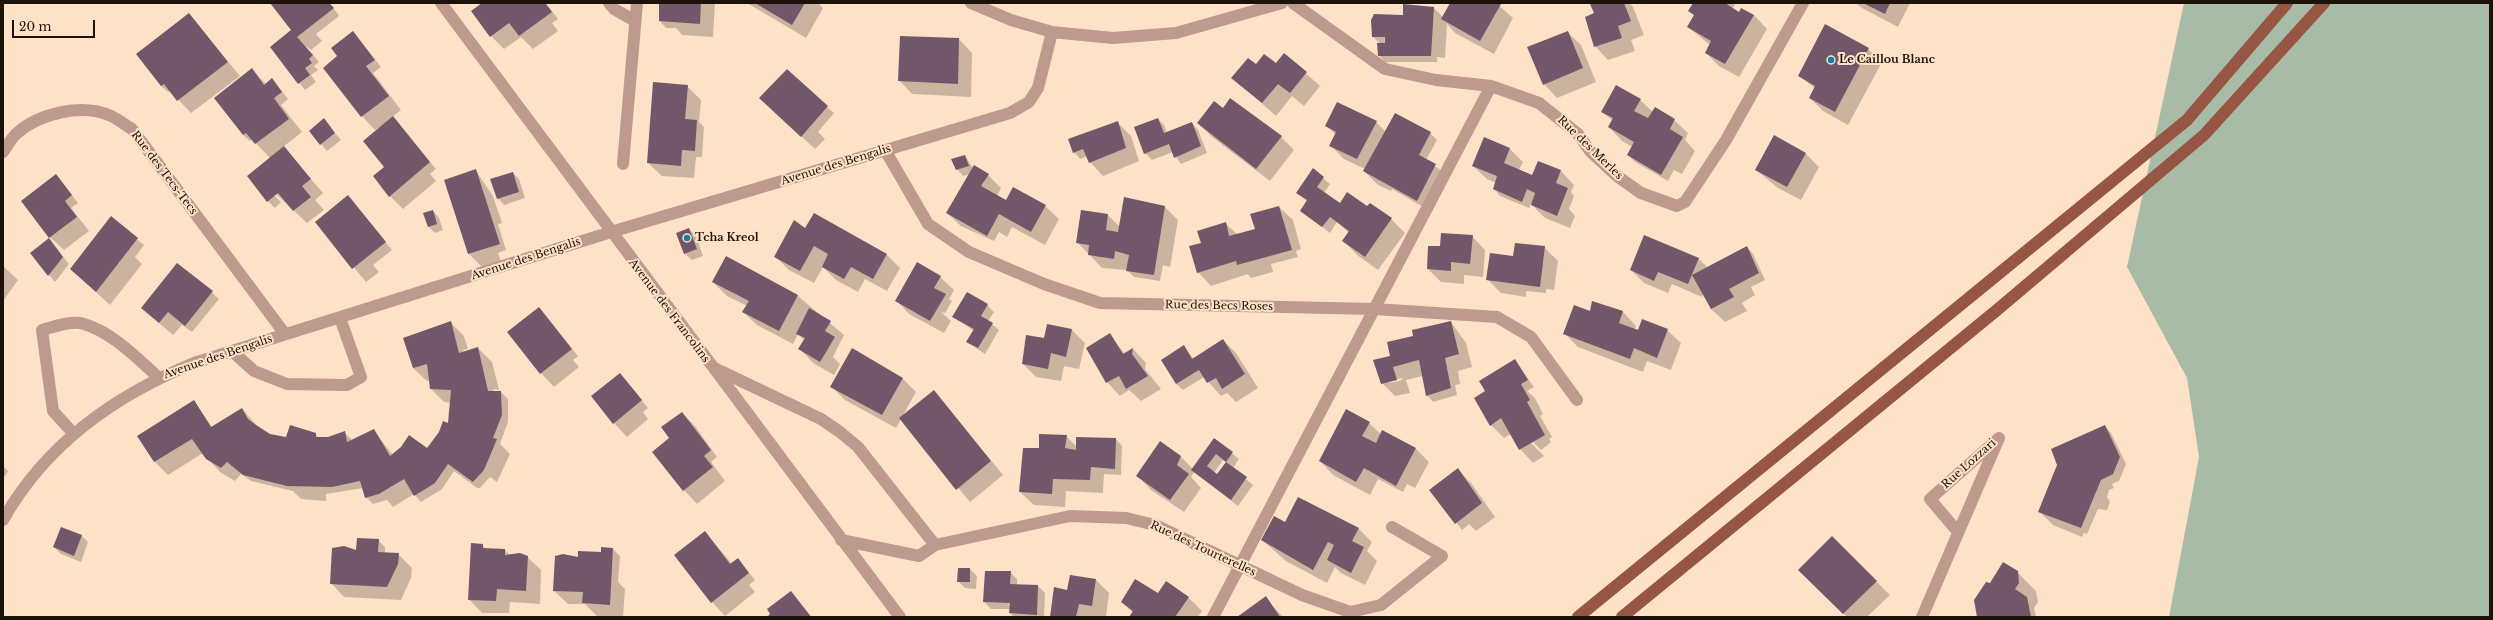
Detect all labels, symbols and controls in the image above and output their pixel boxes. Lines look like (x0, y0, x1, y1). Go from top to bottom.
scale bar (14, 12, 97, 38)
text: 20 m (19, 19, 51, 34)
place label: Le Caillou Blanc (1839, 53, 1935, 67)
marker: Le Caillou Blanc (1826, 55, 1836, 65)
street label: Rue des Merles (1555, 114, 1625, 182)
street label: Rue des Tecs-Tecs (128, 129, 200, 217)
street label: Avenue des Bengalis (779, 142, 893, 188)
place label: Tcha Kreol (695, 231, 759, 245)
marker: Tcha Kreol (682, 233, 692, 243)
street label: Avenue des Bengalis (470, 235, 582, 283)
street label: Avenue des Francolins (626, 257, 712, 365)
street label: Rue des Becs Roses (1165, 298, 1273, 314)
street label: Avenue des Bengalis (162, 332, 274, 382)
street label: Rue Lozzari (1939, 436, 1999, 492)
street label: Rue des Tourterelles (1148, 519, 1258, 579)

